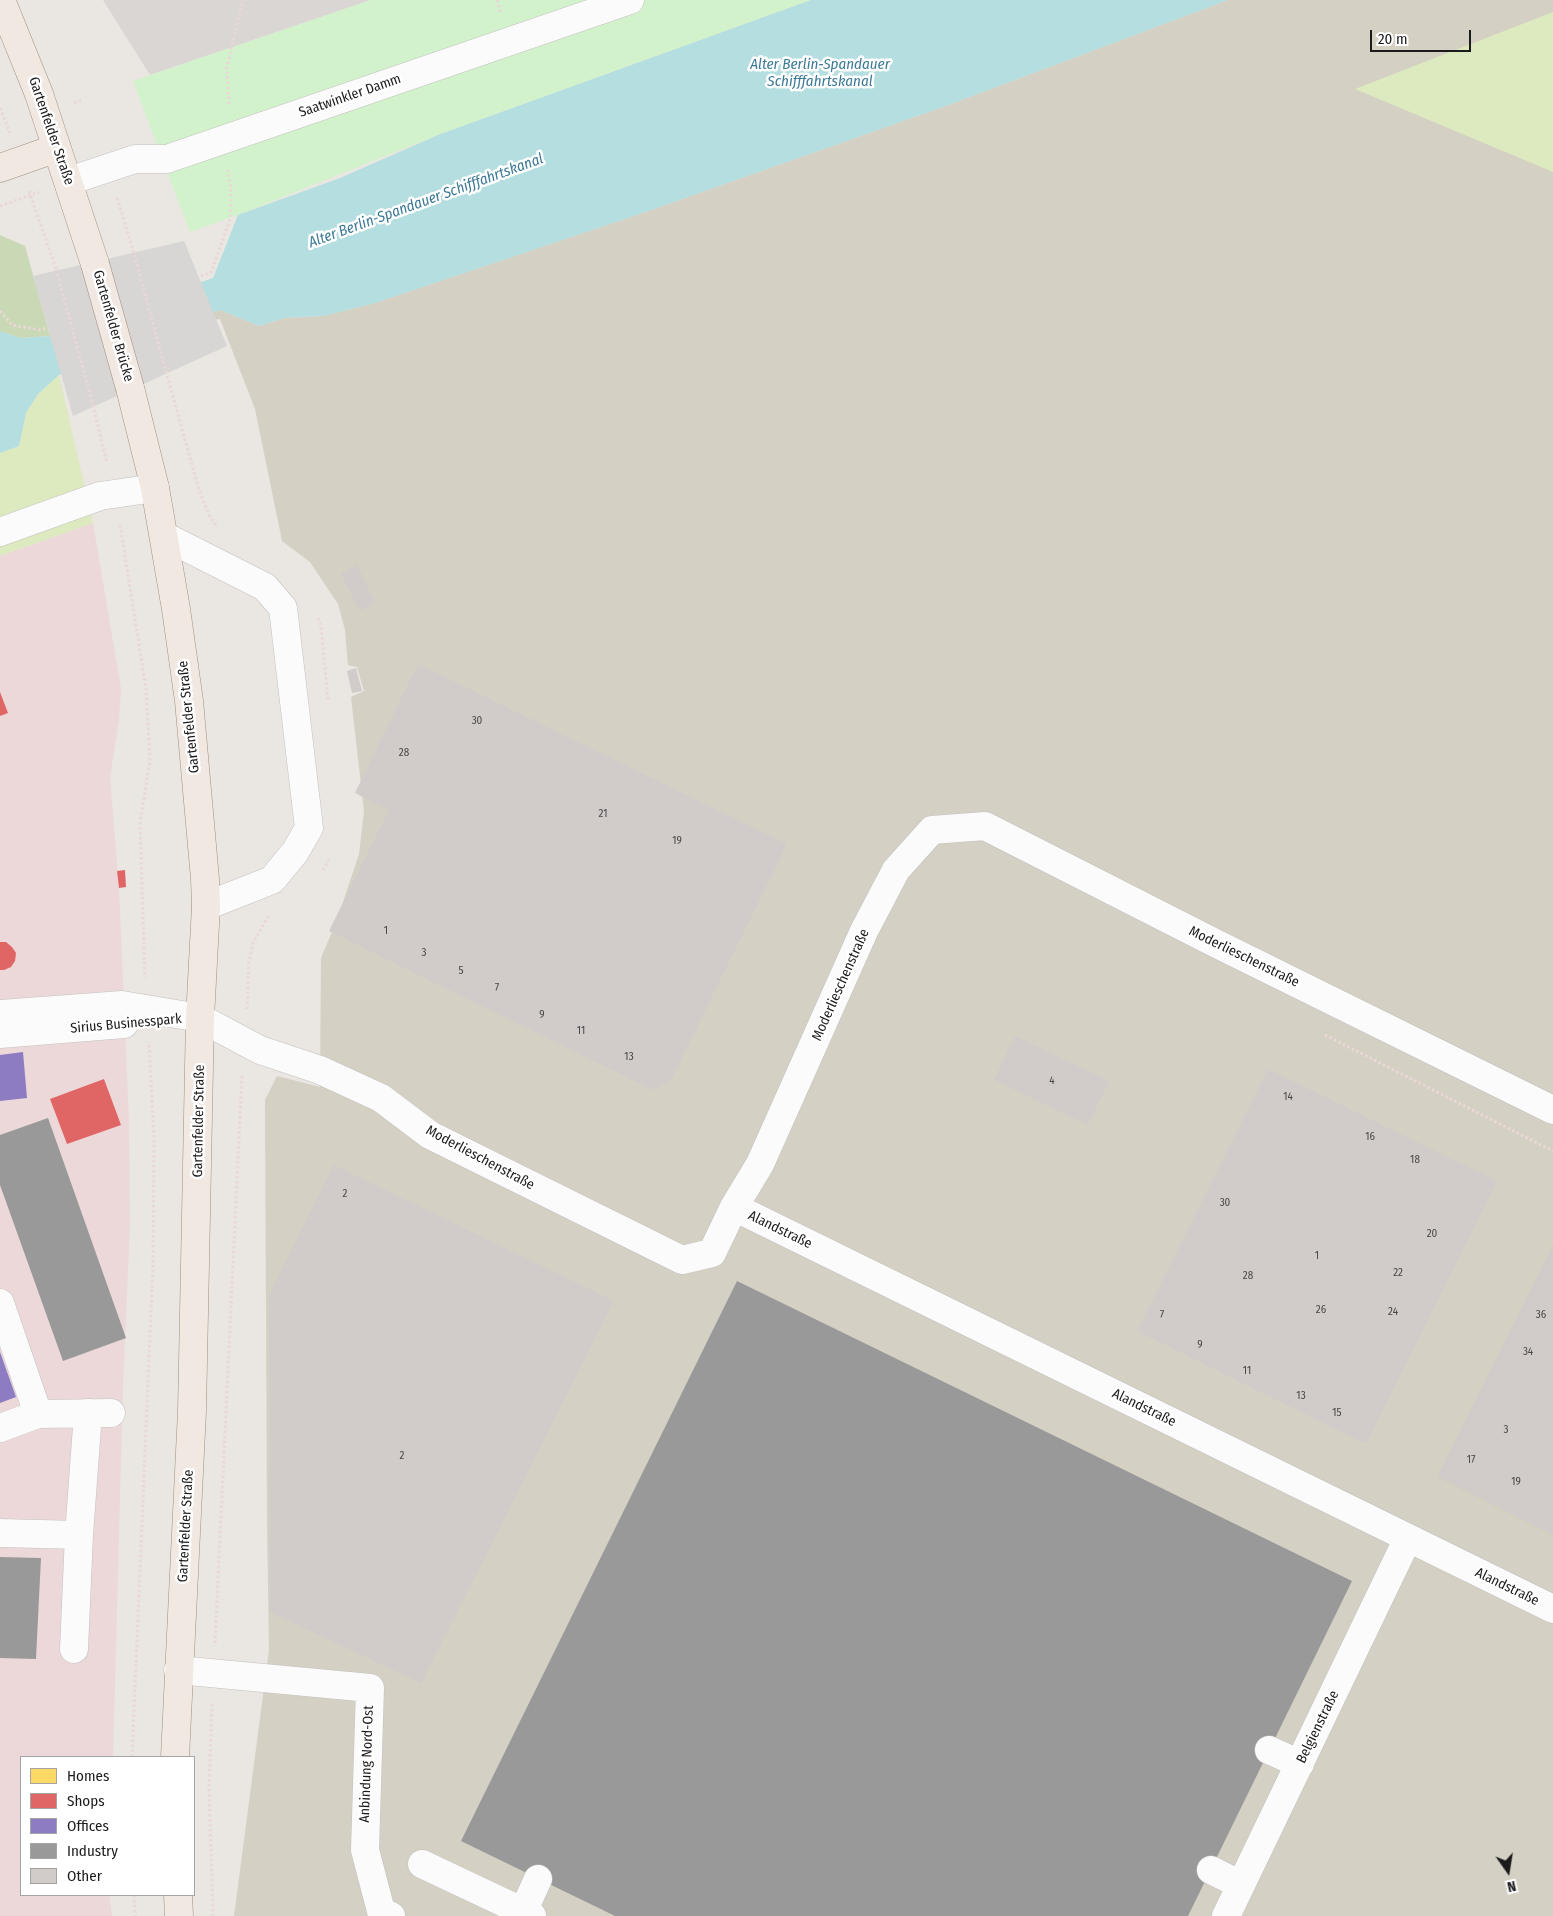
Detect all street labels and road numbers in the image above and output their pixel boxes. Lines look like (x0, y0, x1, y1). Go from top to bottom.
street label: Saatwinkler Damm (297, 71, 403, 121)
street label: Gartenfelder Straße (25, 75, 77, 187)
street label: Gartenfelder Brücke (89, 268, 137, 384)
street label: Gartenfelder Straße (175, 660, 203, 774)
street label: Moderlieschenstraße (1186, 923, 1302, 991)
street label: Moderlieschenstraße (809, 926, 873, 1044)
street label: Sirius Businesspark (70, 1011, 182, 1037)
street label: Gartenfelder Straße (190, 1064, 208, 1178)
street label: Moderlieschenstraße (423, 1122, 537, 1194)
street label: Alandstraße (745, 1207, 815, 1253)
street label: Alandstraße (1109, 1385, 1179, 1431)
street label: Gartenfelder Straße (175, 1469, 197, 1583)
street label: Alandstraße (1472, 1564, 1542, 1610)
street label: Belgienstraße (1293, 1688, 1343, 1766)
street label: Anbindung Nord-Ost (357, 1705, 377, 1823)

